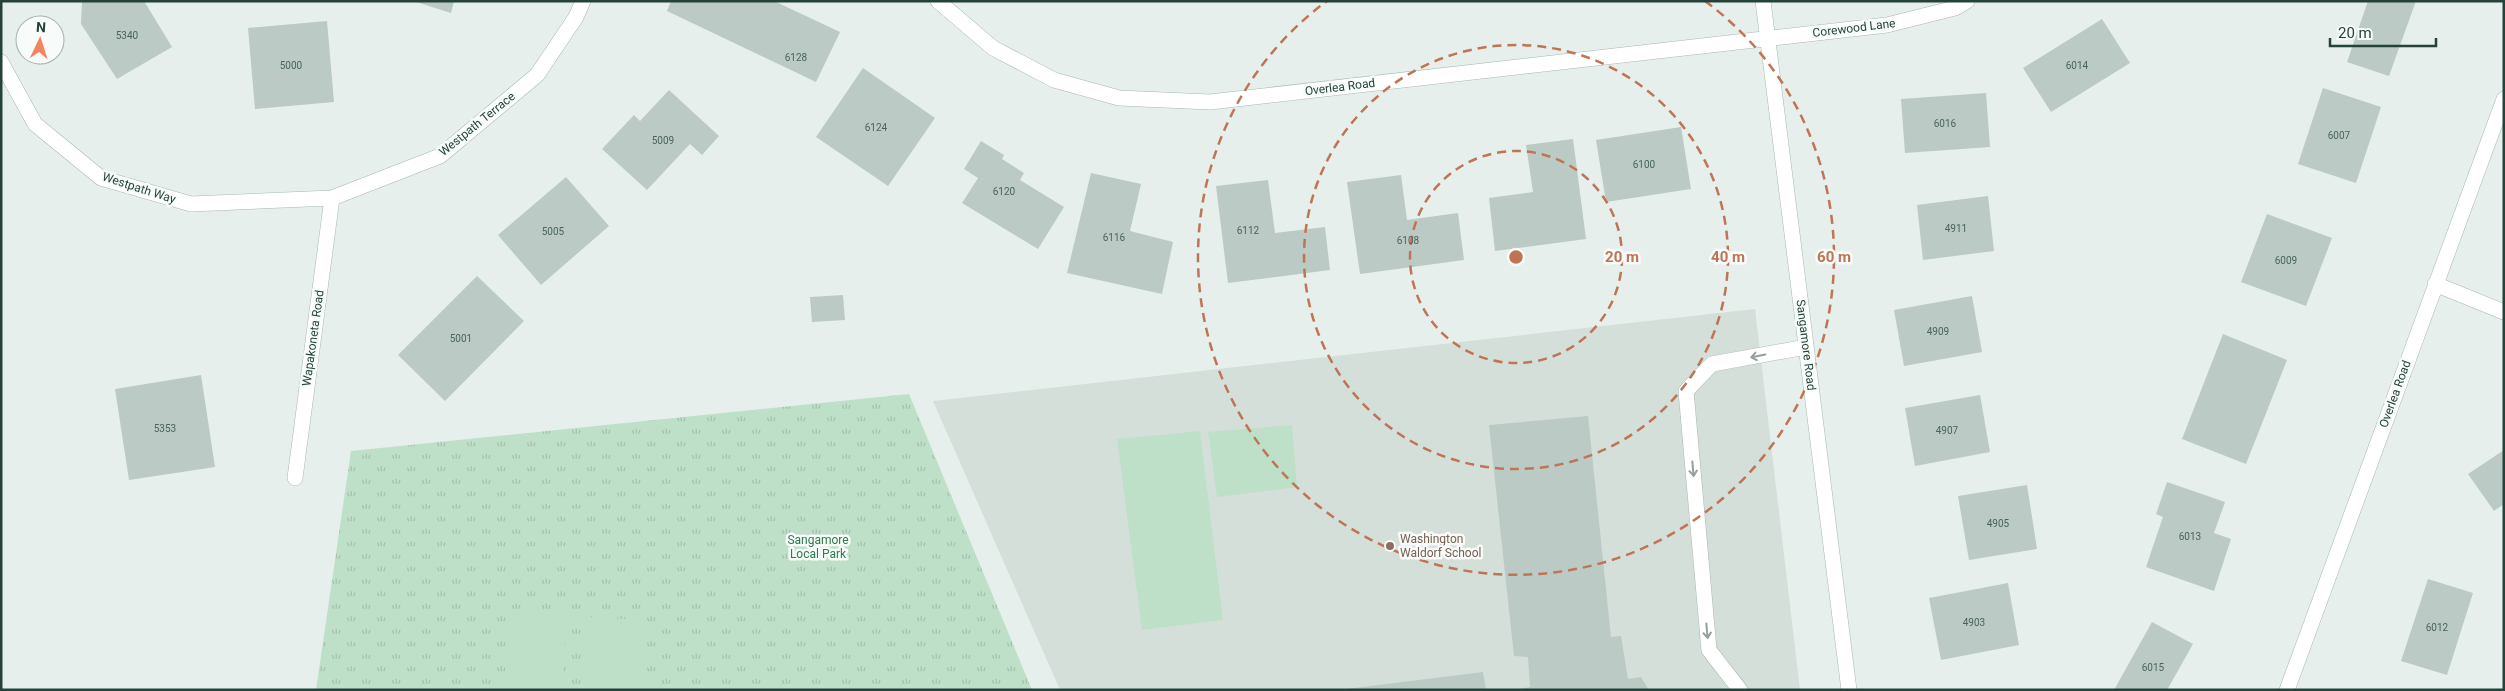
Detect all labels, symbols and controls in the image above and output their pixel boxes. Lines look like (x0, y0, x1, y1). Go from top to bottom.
north arrow (15, 15, 65, 65)
scale bar (2330, 15, 2436, 47)
street label: Corewood Lane (1812, 16, 1896, 40)
text: N (35, 19, 46, 35)
text: 20 m (2338, 24, 2372, 42)
house number: 5340 (116, 30, 139, 41)
house number: 6128 (785, 52, 808, 63)
house number: 5000 (280, 60, 303, 71)
house number: 6014 (2066, 60, 2089, 71)
street label: Overlea Road (1304, 76, 1376, 98)
street label: Westpath Terrace (436, 89, 518, 159)
house number: 6016 (1934, 118, 1957, 129)
house number: 6124 (865, 122, 888, 133)
house number: 6007 (2328, 130, 2351, 141)
house number: 5009 (652, 135, 674, 146)
house number: 6100 (1633, 159, 1656, 170)
street label: Westpath Way (101, 170, 178, 207)
house number: 6120 (993, 186, 1016, 197)
house number: 4911 (1945, 223, 1967, 234)
house number: 6112 (1237, 225, 1260, 236)
house number: 5005 (542, 226, 565, 237)
house number: 6116 (1103, 232, 1126, 243)
house number: 6108 (1397, 235, 1420, 246)
centre of rings (1507, 248, 1525, 266)
text: 20 m (1605, 248, 1639, 266)
text: 40 m (1711, 248, 1745, 266)
text: 60 m (1817, 248, 1851, 266)
house number: 6009 (2275, 255, 2297, 266)
street label: Wapakoneta Road (299, 289, 327, 387)
street label: Sangamore Road (1793, 299, 1819, 391)
house number: 4909 (1927, 326, 1949, 337)
house number: 5001 (450, 333, 472, 344)
one-way arrow (1750, 351, 1766, 361)
street label: Overlea Road (2376, 358, 2414, 430)
house number: 5353 (154, 423, 176, 434)
house number: 4907 (1936, 425, 1959, 436)
one-way arrow (1688, 461, 1697, 477)
house number: 4905 (1987, 518, 2010, 529)
house number: 6013 (2179, 531, 2201, 542)
place label: Washington Waldorf School (1400, 532, 1481, 560)
park label: Sangamore Local Park (787, 533, 849, 561)
marker: Washington Waldorf School (1384, 540, 1396, 552)
house number: 4903 (1963, 617, 1985, 628)
house number: 6012 (2426, 622, 2449, 633)
one-way arrow (1702, 623, 1712, 639)
house number: 6015 (2142, 662, 2165, 673)

